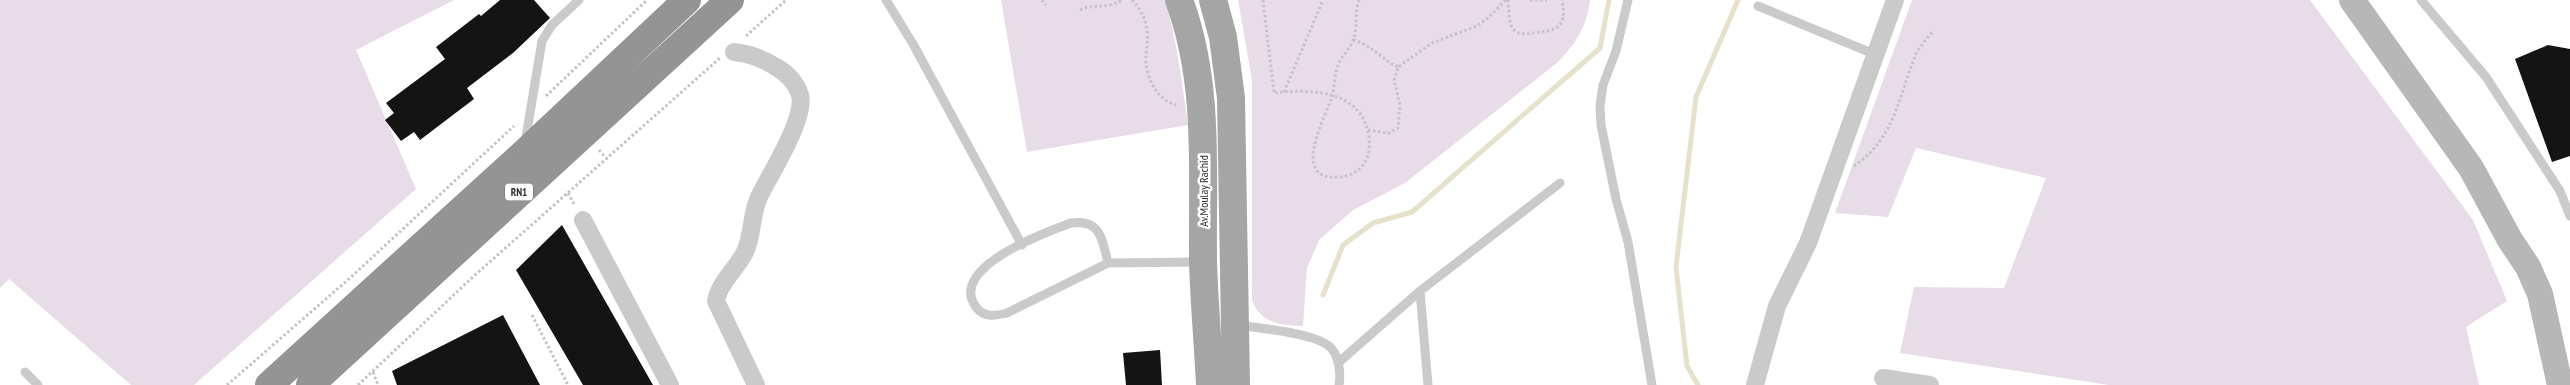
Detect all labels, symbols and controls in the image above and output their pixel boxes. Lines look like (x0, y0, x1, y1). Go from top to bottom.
street label: Av.Moulay Rachid (1196, 155, 1211, 227)
road number: RN1 (505, 183, 533, 200)

